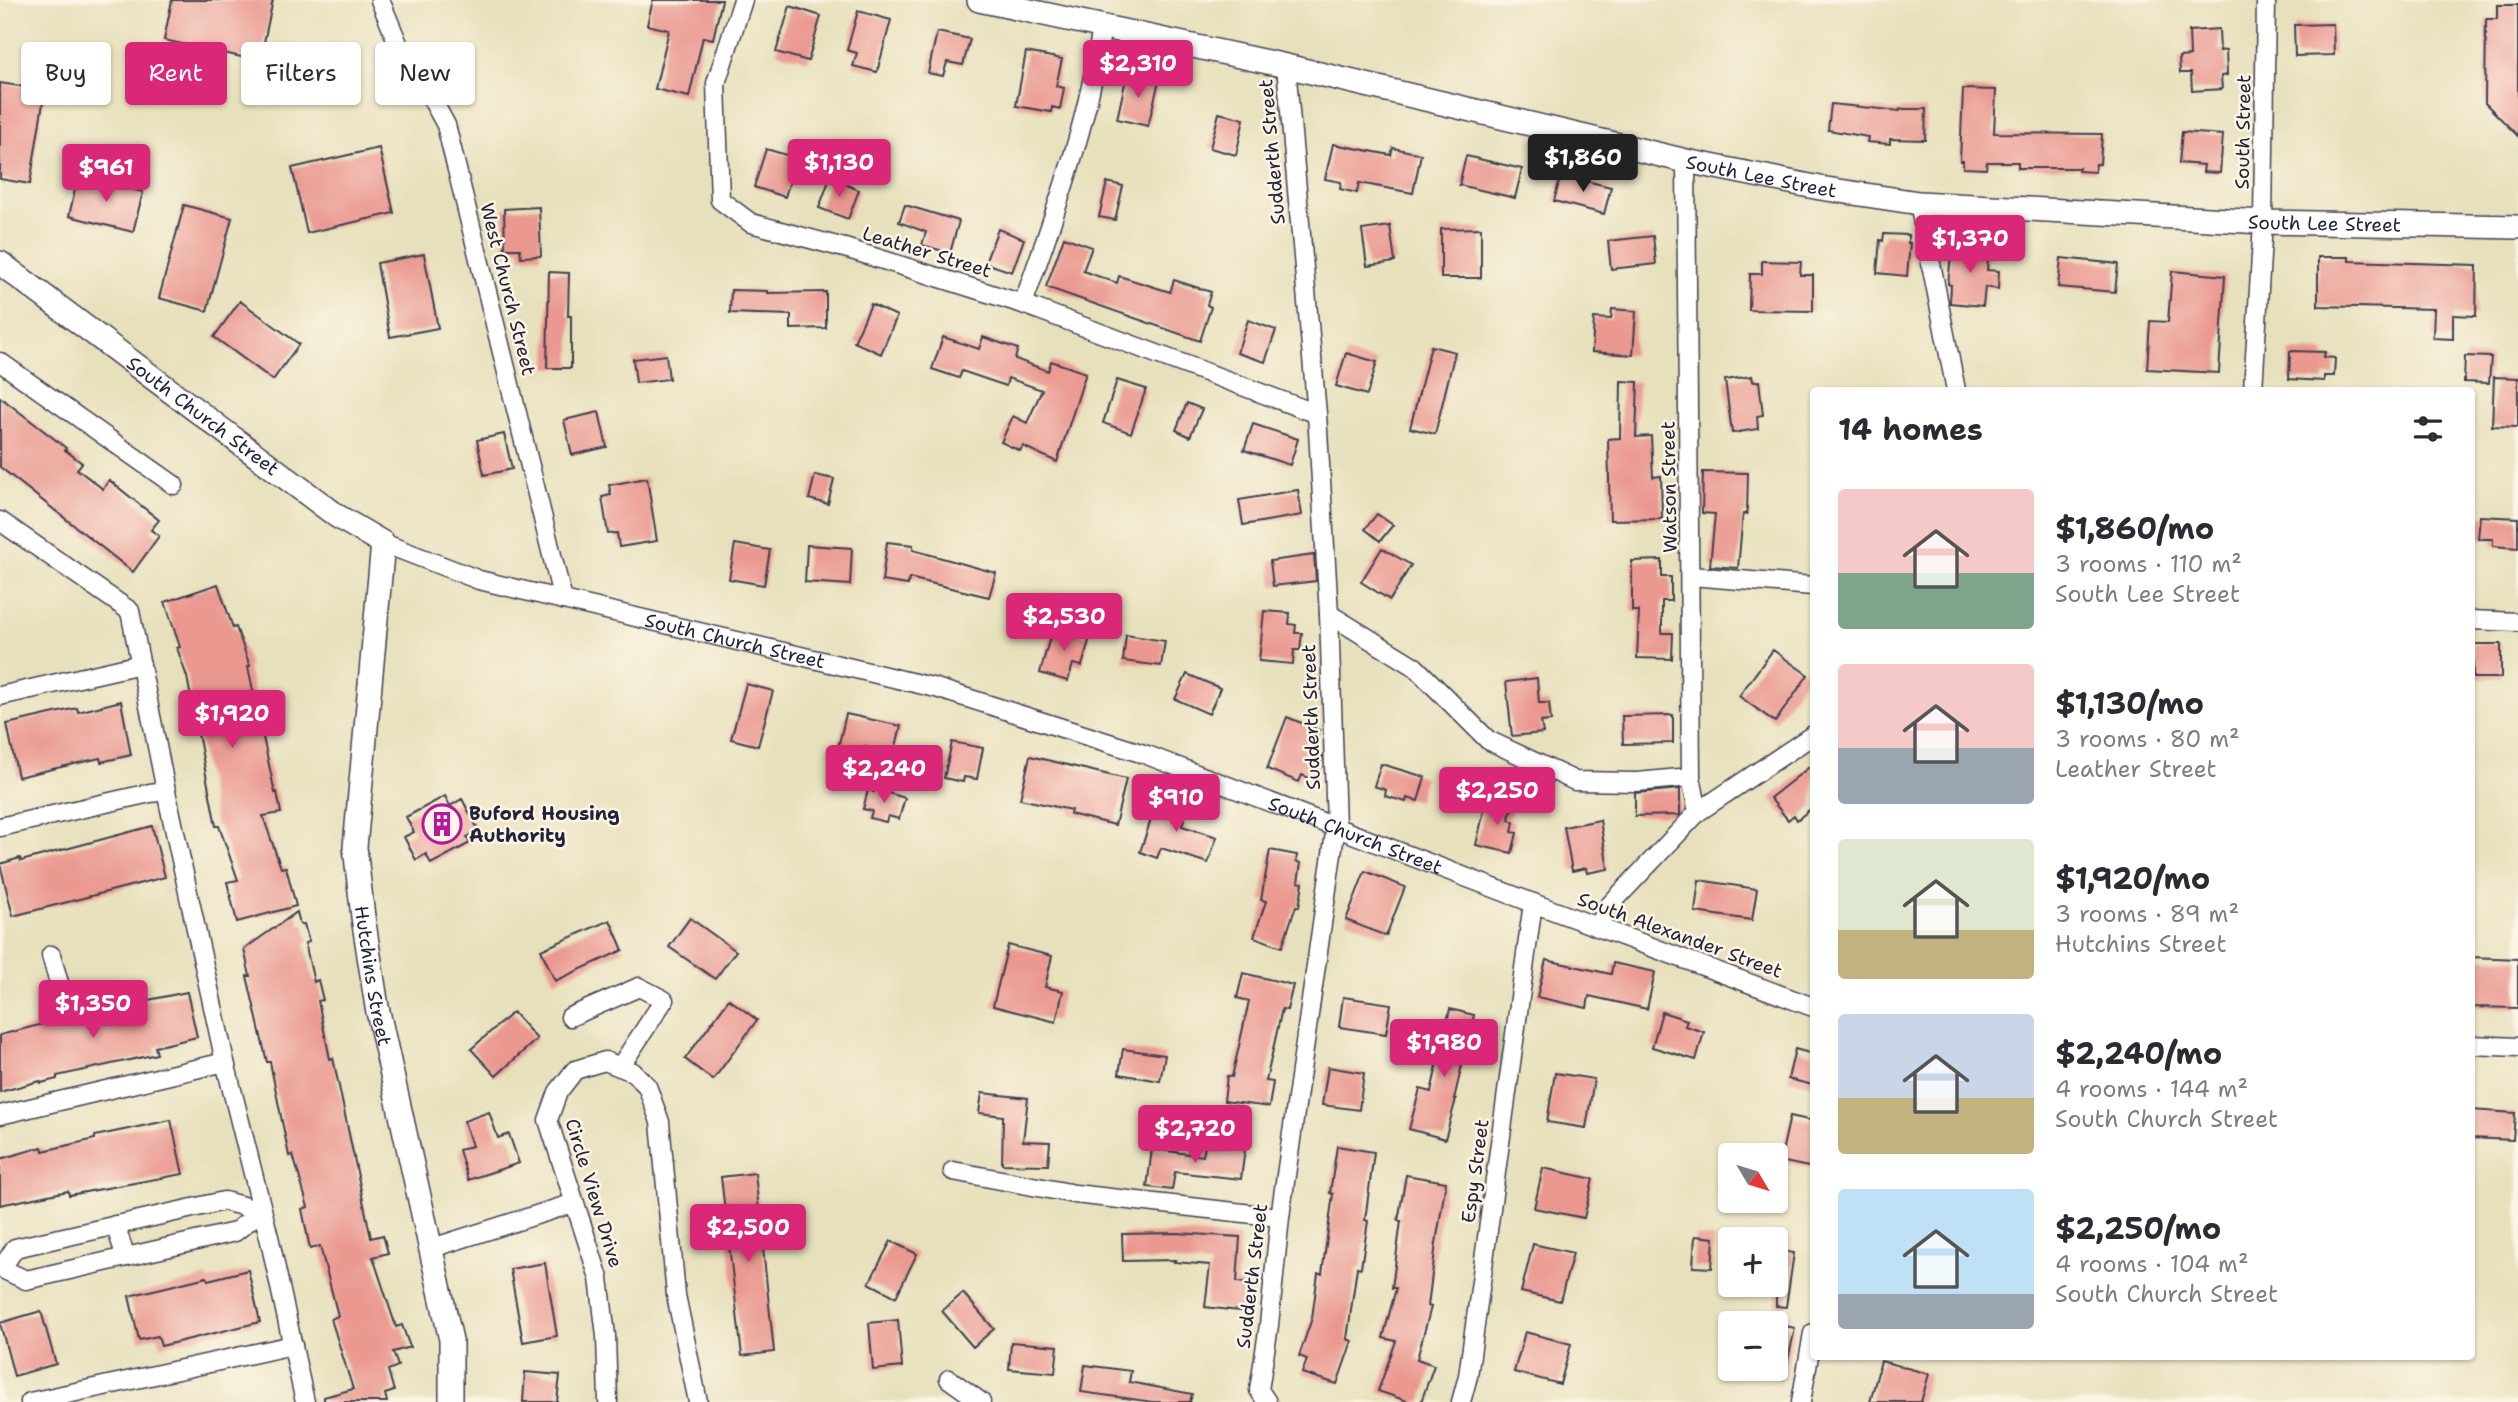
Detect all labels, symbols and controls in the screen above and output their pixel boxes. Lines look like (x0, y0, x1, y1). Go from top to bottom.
pin: $2,310 (1081, 41, 1195, 100)
chip: Buy (21, 42, 111, 105)
chip: Rent (125, 42, 227, 105)
chip: Filters (241, 42, 361, 105)
chip: New (375, 42, 475, 105)
text: $2,310 (1099, 48, 1177, 78)
street label: South Street (2229, 74, 2257, 190)
street label: Sudderth Street (1253, 78, 1291, 226)
pin: $1,860 (1526, 134, 1640, 194)
pin: $1,130 (782, 140, 896, 199)
text: $1,860 (1544, 142, 1622, 172)
pin: $961 (65, 144, 147, 204)
text: $1,130 (804, 147, 874, 177)
street label: South Lee Street (1684, 149, 1838, 203)
text: $961 (78, 152, 134, 182)
street label: West Church Street (474, 200, 542, 378)
street label: South Lee Street (2247, 209, 2401, 237)
pin: $1,370 (1913, 216, 2027, 275)
street label: Leather Street (860, 221, 994, 283)
text: $1,370 (1931, 223, 2009, 253)
street label: South Church Street (122, 350, 284, 481)
text: 14 homes (1838, 409, 1983, 450)
icon: filters (2409, 410, 2447, 448)
street label: Watson Street (1655, 421, 1683, 553)
text: $1,860/mo (2055, 508, 2214, 549)
icon: home (1894, 517, 1978, 601)
text: 3 rooms · 110 m² (2055, 549, 2242, 579)
text: South Lee Street (2055, 579, 2240, 609)
pin: $2,530 (1007, 594, 1121, 653)
text: $2,530 (1022, 601, 1106, 631)
street label: South Church Street (642, 607, 828, 674)
street label: Sudderth Street (1296, 644, 1326, 790)
text: $1,130/mo (2055, 683, 2204, 724)
pin: $1,920 (175, 690, 289, 750)
icon: home (1894, 692, 1978, 776)
text: $1,920 (194, 698, 270, 728)
text: 3 rooms · 80 m² (2055, 724, 2240, 754)
pin: $2,240 (827, 746, 941, 805)
text: $2,240 (842, 753, 926, 783)
text: Leather Street (2055, 754, 2217, 784)
pin: $2,250 (1440, 768, 1554, 827)
pin: $910 (1135, 774, 1217, 834)
text: $2,250 (1455, 775, 1539, 805)
text: $910 (1148, 782, 1204, 812)
street label: South Church Street (1265, 790, 1446, 880)
place label: Buford Housing Authority (469, 801, 620, 848)
building icon: Buford Housing Authority (421, 803, 463, 845)
text: $1,920/mo (2055, 858, 2210, 899)
icon: home (1894, 867, 1978, 951)
street label: South Alexander Street (1574, 886, 1786, 984)
text: 3 rooms · 89 m² (2055, 899, 2239, 929)
street label: Hutchins Street (349, 904, 398, 1048)
text: Hutchins Street (2055, 929, 2226, 959)
pin: $1,350 (36, 981, 150, 1040)
text: $1,350 (55, 988, 131, 1018)
pin: $1,980 (1387, 1020, 1501, 1079)
text: $1,980 (1406, 1027, 1482, 1057)
text: $2,240/mo (2055, 1033, 2222, 1074)
icon: home (1894, 1042, 1978, 1126)
text: 4 rooms · 144 m² (2055, 1074, 2248, 1104)
text: South Church Street (2055, 1104, 2278, 1134)
pin: $2,720 (1138, 1106, 1252, 1165)
text: $2,720 (1154, 1113, 1236, 1143)
street label: Circle View Drive (559, 1115, 629, 1271)
street label: Espy Street (1455, 1117, 1495, 1225)
north arrow (1718, 1143, 1788, 1213)
map controls (1718, 1143, 1788, 1381)
street label: Sudderth Street (1231, 1202, 1273, 1350)
pin: $2,500 (691, 1204, 805, 1264)
text: $2,250/mo (2055, 1208, 2221, 1249)
text: $2,500 (706, 1212, 790, 1242)
icon: home (1894, 1217, 1978, 1301)
button: + (1718, 1227, 1788, 1297)
text: 4 rooms · 104 m² (2055, 1249, 2248, 1279)
text: South Church Street (2055, 1279, 2278, 1309)
button: − (1718, 1311, 1788, 1381)

